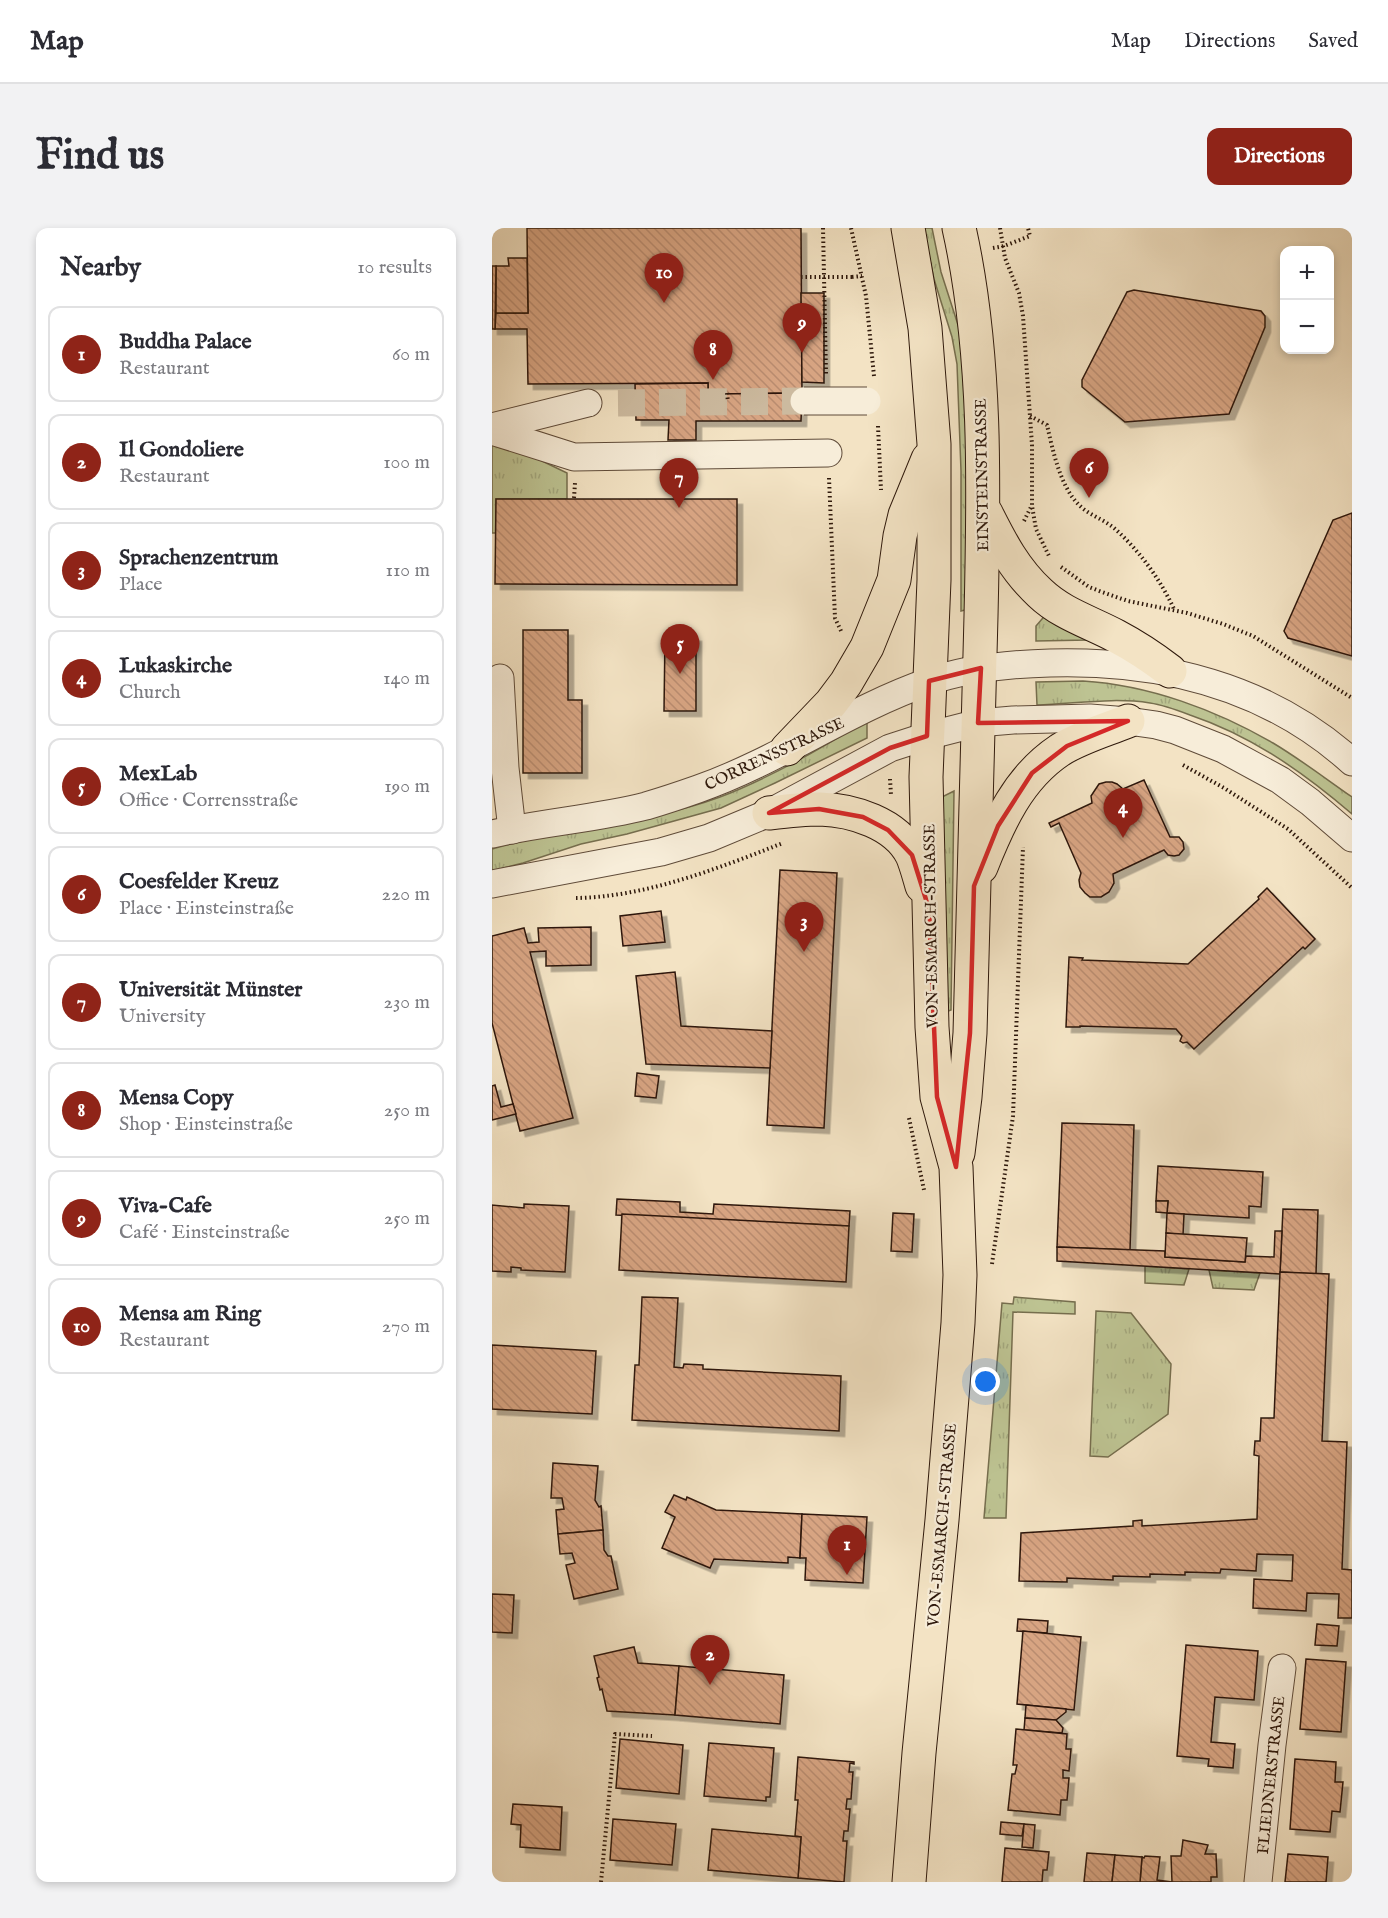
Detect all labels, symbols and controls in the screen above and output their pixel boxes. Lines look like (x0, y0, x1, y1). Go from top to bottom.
text: Map (30, 24, 84, 59)
text: Map (1111, 28, 1151, 55)
text: Directions (1184, 28, 1275, 55)
text: Saved (1308, 28, 1358, 55)
button: Directions (1207, 128, 1352, 185)
text: Find us (36, 130, 164, 183)
map controls (1280, 246, 1334, 354)
button: + (1280, 246, 1334, 300)
text: Nearby (60, 251, 141, 284)
pin: 10 (644, 254, 684, 303)
text: 10 results (357, 255, 432, 280)
button: − (1280, 300, 1334, 354)
pin: 9 (782, 304, 822, 353)
text: Buddha Palace (119, 328, 252, 356)
pin: 8 (694, 330, 732, 380)
text: 1 (78, 342, 85, 367)
text: 60 m (392, 342, 430, 367)
text: Restaurant (119, 356, 210, 381)
street label: EINSTEINSTRASSE (972, 398, 994, 552)
text: Il Gondoliere (119, 436, 244, 464)
pin: 6 (1070, 448, 1108, 498)
text: 2 (77, 450, 86, 475)
text: 100 m (383, 450, 430, 475)
pin: 7 (660, 458, 699, 508)
text: Restaurant (119, 464, 210, 489)
text: Sprachenzentrum (119, 544, 279, 572)
text: 3 (78, 558, 85, 583)
text: 110 m (386, 558, 430, 583)
text: Place (119, 572, 162, 597)
pin: 5 (660, 624, 699, 674)
text: Lukaskirche (119, 652, 232, 680)
text: 4 (77, 666, 86, 691)
text: 140 m (383, 666, 430, 691)
text: Church (119, 680, 181, 705)
street label: CORRENSSTRASSE (702, 714, 848, 796)
text: MexLab (119, 760, 197, 788)
text: 5 (78, 774, 85, 799)
text: 190 m (384, 774, 430, 799)
text: Office · Corrensstraße (119, 788, 298, 813)
pin: 4 (1104, 788, 1142, 838)
street label: VON-ESMARCH-STRASSE (920, 824, 944, 1029)
text: Coesfelder Kreuz (119, 868, 279, 896)
text: 6 (77, 882, 86, 907)
text: 220 m (382, 882, 430, 907)
text: Place · Einsteinstraße (119, 896, 294, 921)
pin: 3 (784, 902, 824, 952)
text: Universität Münster (119, 976, 302, 1004)
text: 7 (77, 990, 86, 1015)
text: 230 m (384, 990, 430, 1015)
text: University (119, 1004, 206, 1029)
text: Mensa Copy (119, 1084, 233, 1112)
text: 8 (78, 1098, 85, 1123)
text: 250 m (384, 1098, 430, 1123)
text: Shop · Einsteinstraße (119, 1112, 293, 1137)
text: Viva-Cafe (119, 1192, 212, 1220)
text: 9 (77, 1206, 86, 1231)
text: 250 m (384, 1206, 430, 1231)
text: Café · Einsteinstraße (119, 1220, 290, 1245)
text: Mensa am Ring (119, 1300, 261, 1328)
text: 10 (73, 1314, 90, 1339)
text: 270 m (382, 1314, 430, 1339)
text: Restaurant (119, 1328, 210, 1353)
your location (971, 1367, 1000, 1396)
street label: VON-ESMARCH-STRASSE (924, 1422, 962, 1629)
pin: 1 (828, 1526, 866, 1575)
pin: 2 (690, 1636, 730, 1685)
street label: FLIEDNERSTRASSE (1254, 1695, 1290, 1855)

